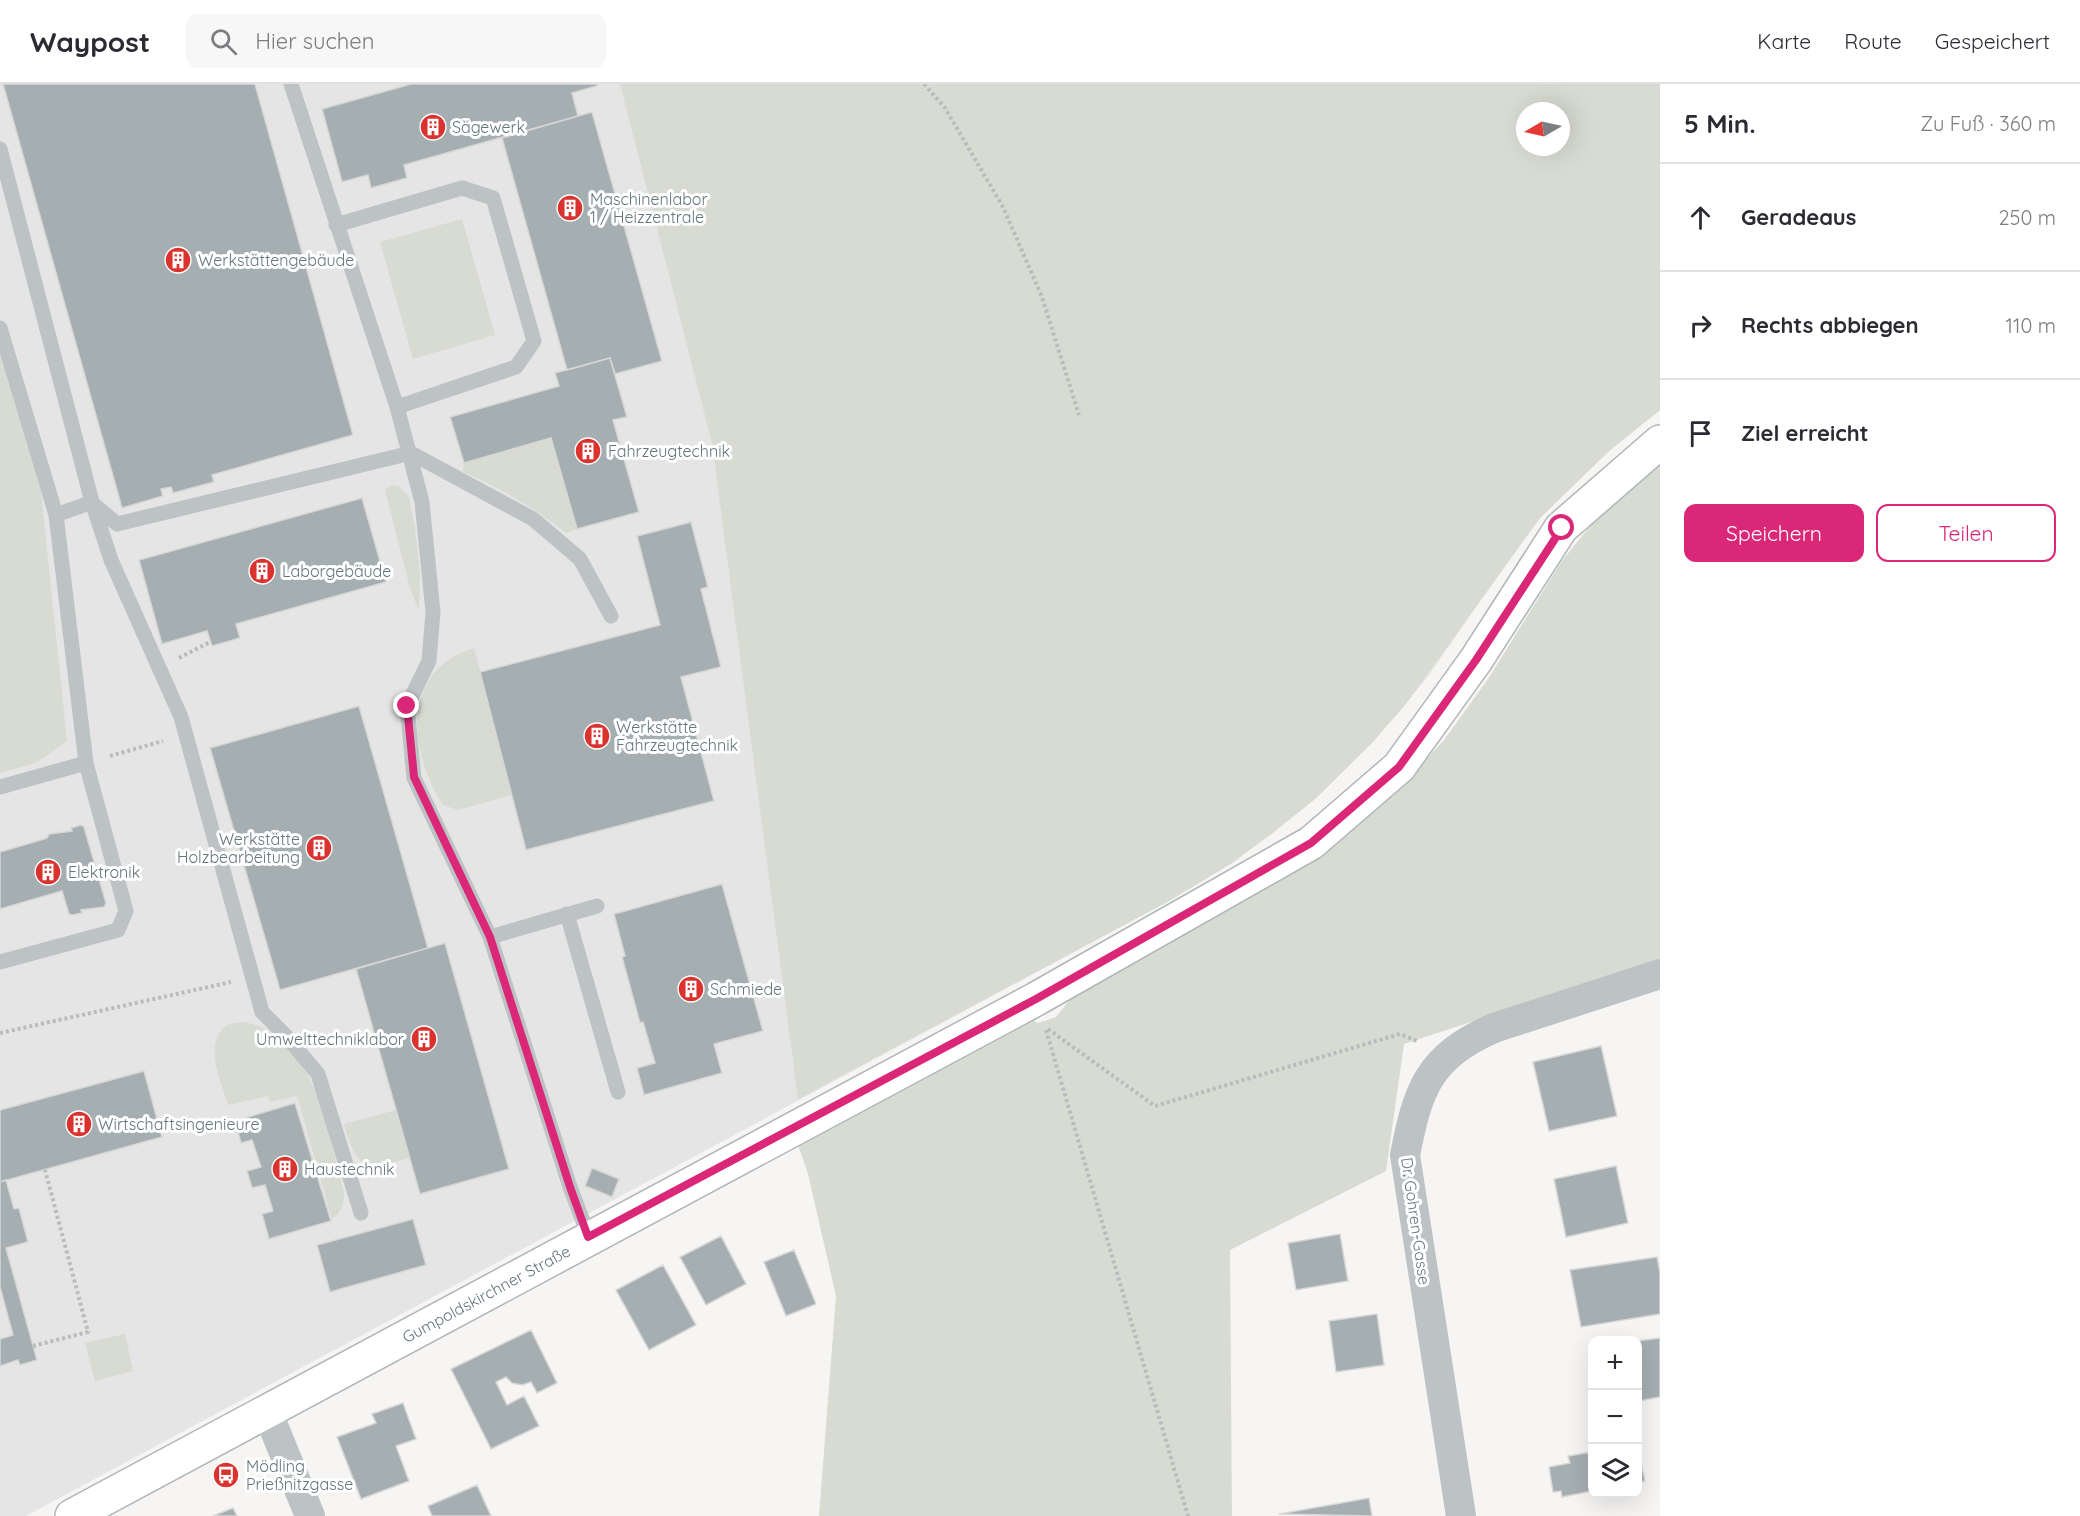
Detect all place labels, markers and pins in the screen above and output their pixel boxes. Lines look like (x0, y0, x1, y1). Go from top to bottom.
building icon: Sägewerk (418, 112, 448, 142)
place label: Sägewerk (452, 117, 525, 137)
place label: Maschinenlabor 1 / Heizzentrale (590, 189, 708, 227)
building icon: Maschinenlabor 1 / Heizzentrale (555, 193, 585, 223)
building icon: Werkstättengebäude (163, 245, 193, 275)
place label: Werkstättengebäude (198, 250, 354, 270)
building icon: Fahrzeugtechnik (573, 436, 603, 466)
place label: Fahrzeugtechnik (608, 441, 730, 461)
building icon: Laborgebäude (247, 556, 277, 586)
place label: Laborgebäude (282, 561, 391, 581)
place label: Werkstätte Fahrzeugtechnik (616, 717, 738, 755)
building icon: Werkstätte Fahrzeugtechnik (582, 721, 612, 751)
place label: Werkstätte Holzbearbeitung (177, 829, 300, 867)
building icon: Werkstätte Holzbearbeitung (304, 833, 334, 863)
building icon: Elektronik (33, 857, 63, 887)
place label: Elektronik (68, 862, 140, 882)
building icon: Schmiede (676, 974, 706, 1004)
place label: Schmiede (710, 979, 782, 999)
building icon: Umwelttechniklabor (409, 1024, 439, 1054)
place label: Umwelttechniklabor (256, 1029, 404, 1049)
building icon: Wirtschaftsingenieure (64, 1109, 94, 1139)
place label: Wirtschaftsingenieure (98, 1114, 259, 1134)
building icon: Haustechnik (270, 1154, 300, 1184)
place label: Haustechnik (304, 1159, 395, 1179)
place label: Mödling Prießnitzgasse (246, 1456, 353, 1494)
bus stop icon: Mödling Prießnitzgasse (211, 1460, 241, 1490)

